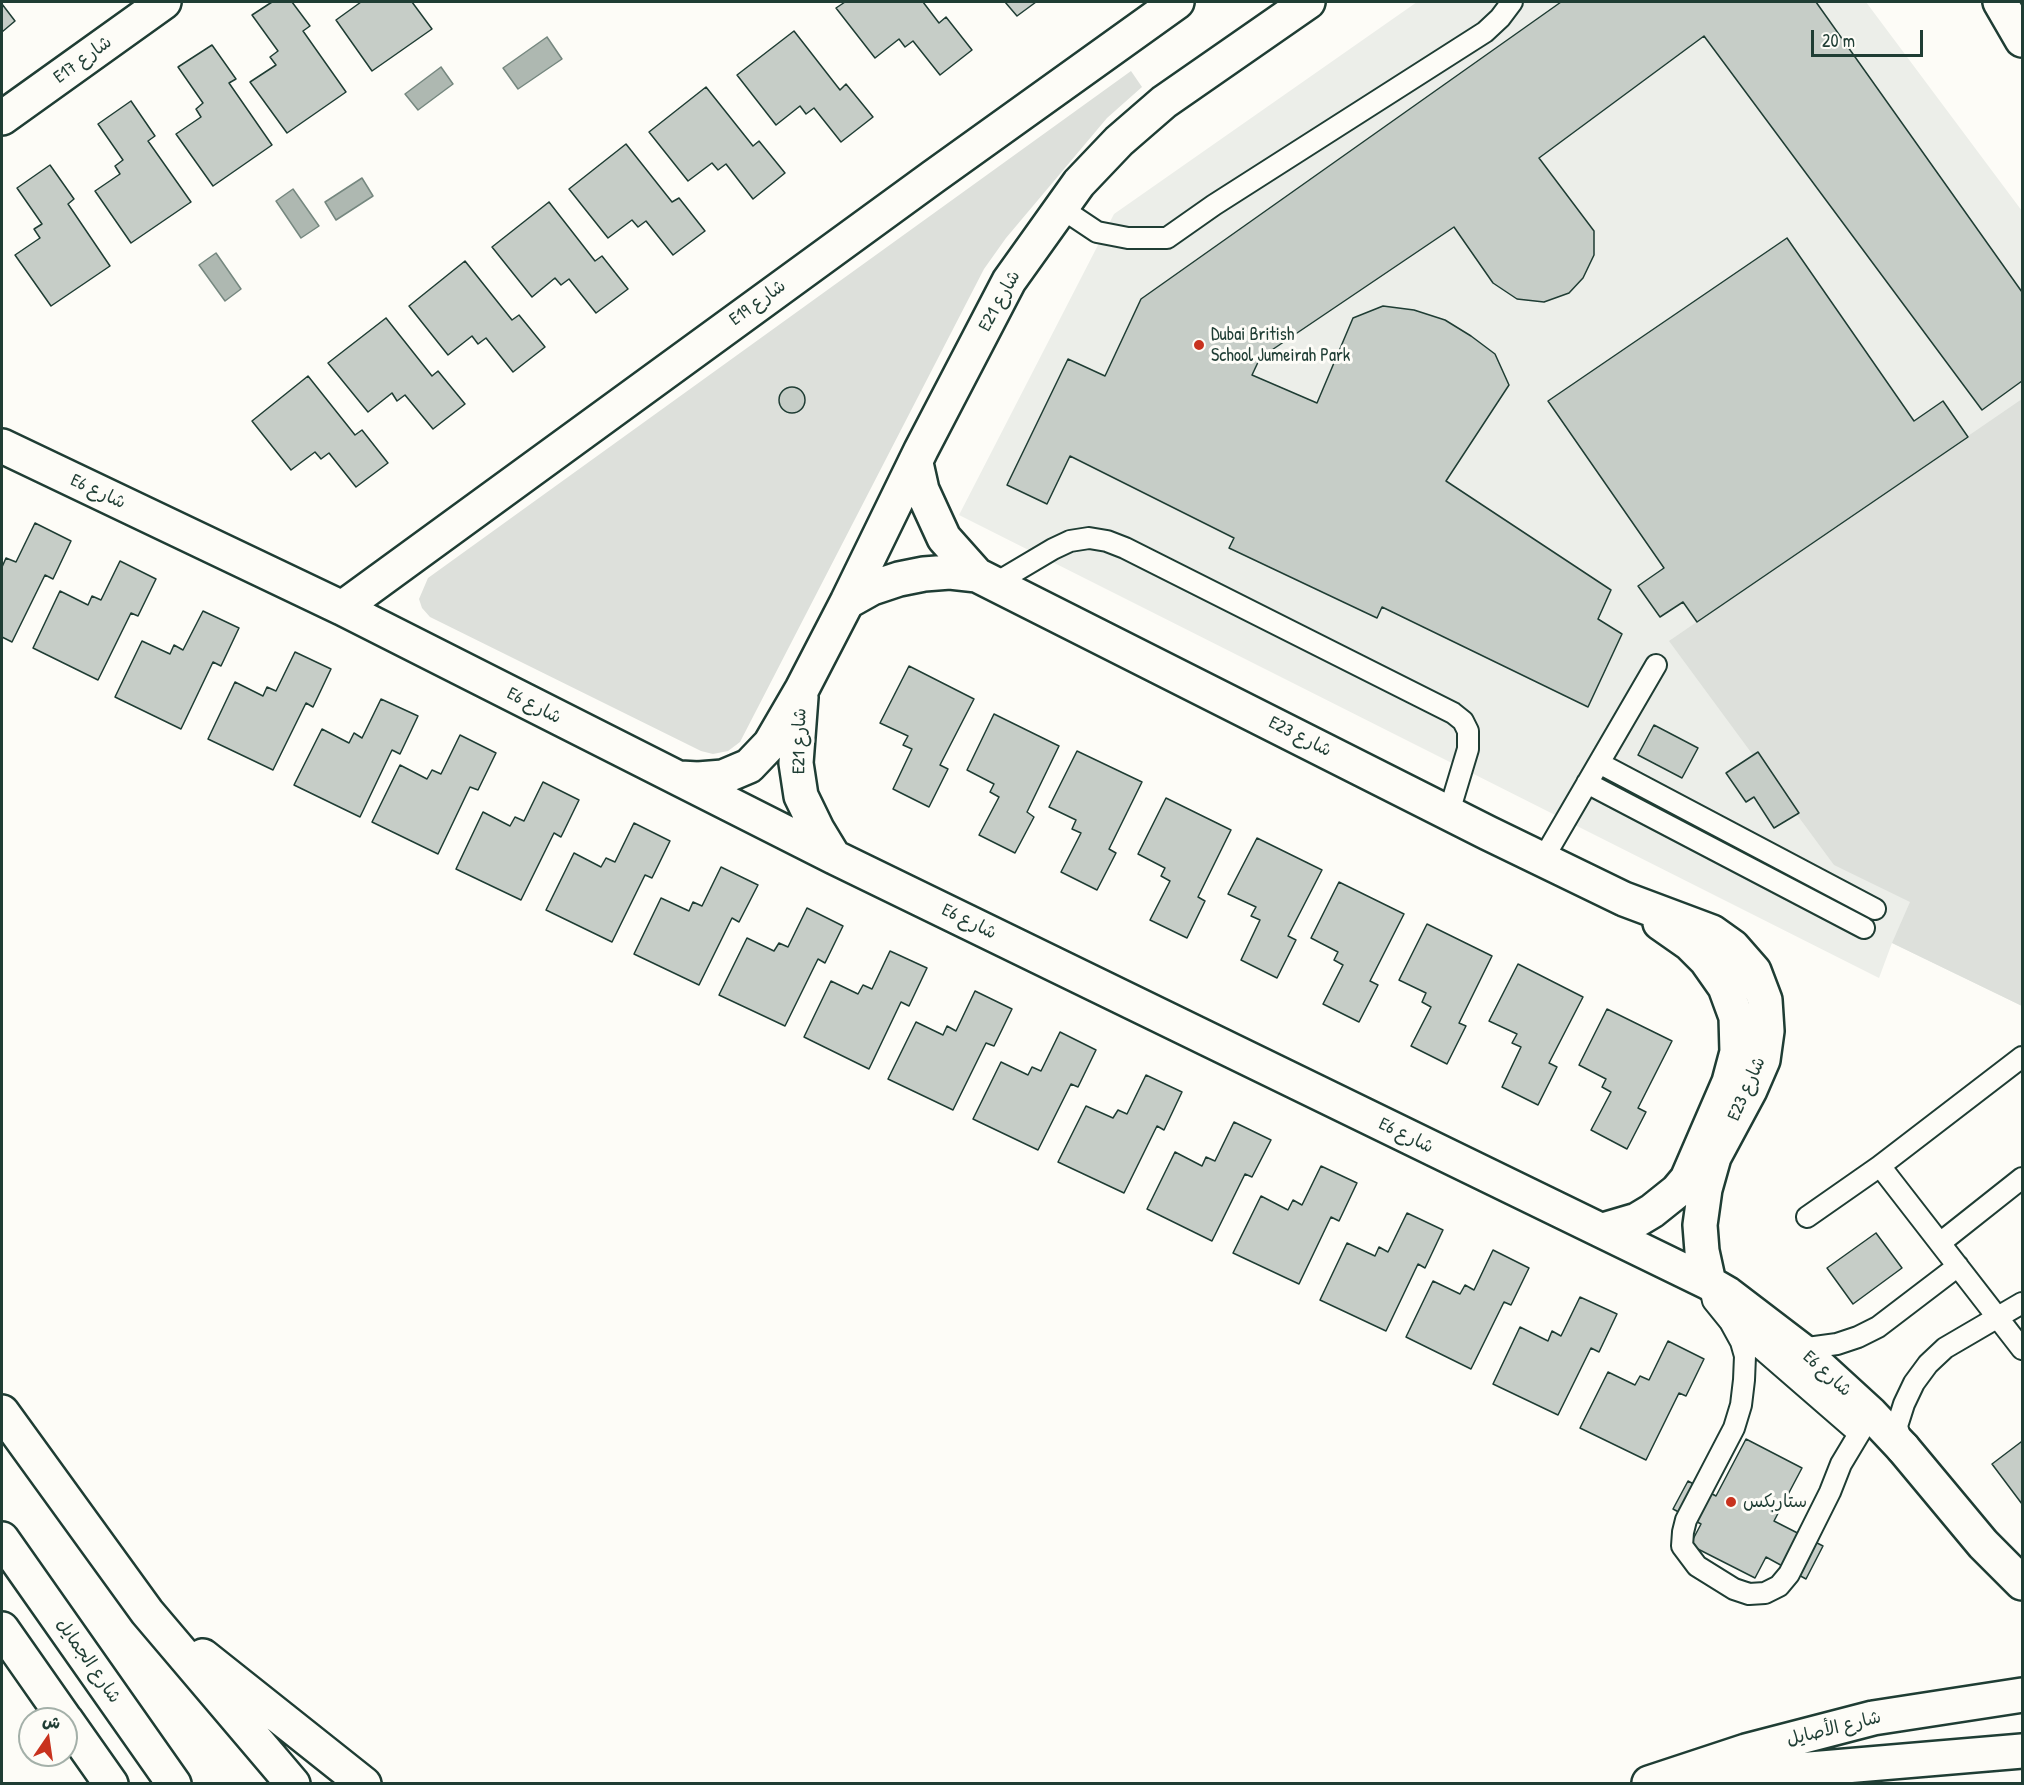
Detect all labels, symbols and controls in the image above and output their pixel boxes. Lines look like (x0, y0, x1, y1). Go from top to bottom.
scale bar (1814, 18, 1926, 56)
text: 20 m (1822, 28, 1855, 53)
street label: E17 شارع (50, 32, 116, 88)
street label: E21 شارع (975, 267, 1025, 335)
street label: E19 شارع (726, 275, 790, 331)
place label: Dubai British School Jumeirah Park (1211, 324, 1350, 366)
marker: Dubai British School Jumeirah Park (1192, 338, 1206, 352)
street label: E6 شارع (67, 470, 129, 514)
street label: E6 شارع (503, 683, 565, 729)
street label: E21 شارع (789, 708, 811, 774)
street label: E23 شارع (1265, 712, 1335, 762)
street label: E6 شارع (938, 900, 1000, 944)
street label: E23 شارع (1723, 1054, 1771, 1124)
street label: E6 شارع (1375, 1114, 1437, 1158)
street label: E6 شارع (1798, 1346, 1856, 1402)
place label: ستاربكس (1743, 1491, 1807, 1513)
marker: ستاربكس (1724, 1495, 1738, 1509)
street label: شارع الجمايل (51, 1615, 125, 1707)
north arrow (18, 1707, 78, 1767)
street label: شارع الأصايل (1785, 1707, 1883, 1751)
text: ش (41, 1709, 63, 1734)

